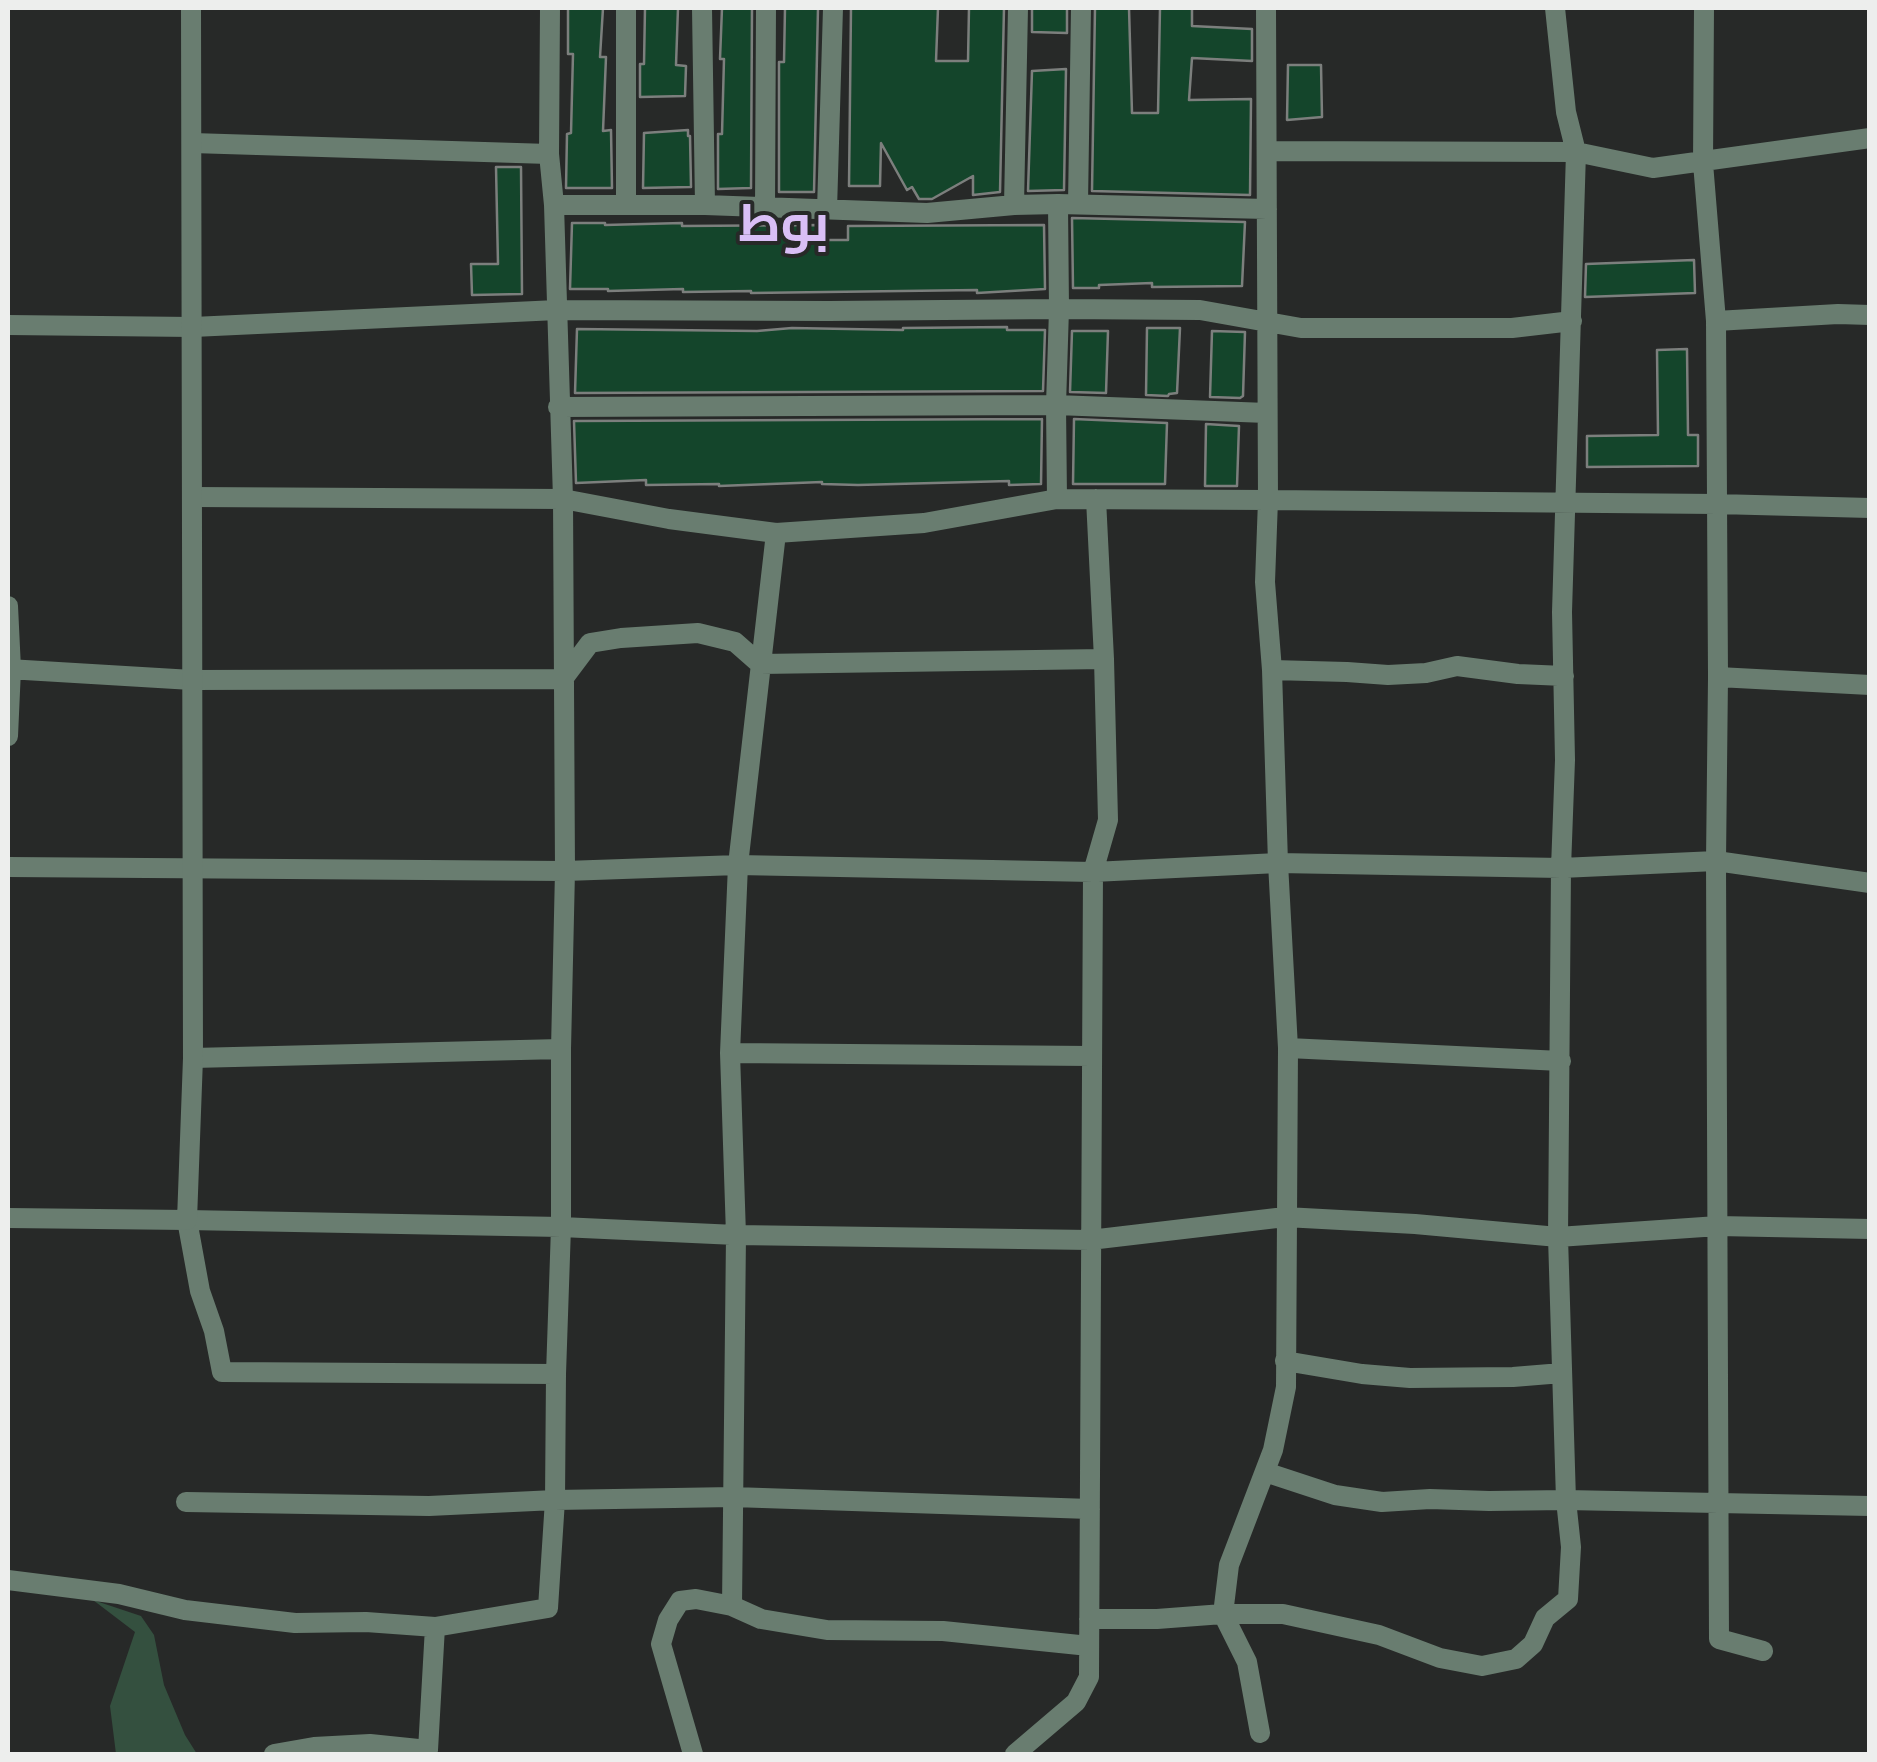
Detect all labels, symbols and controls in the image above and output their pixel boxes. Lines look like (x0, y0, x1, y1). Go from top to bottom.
district label: بوط (739, 195, 829, 257)

